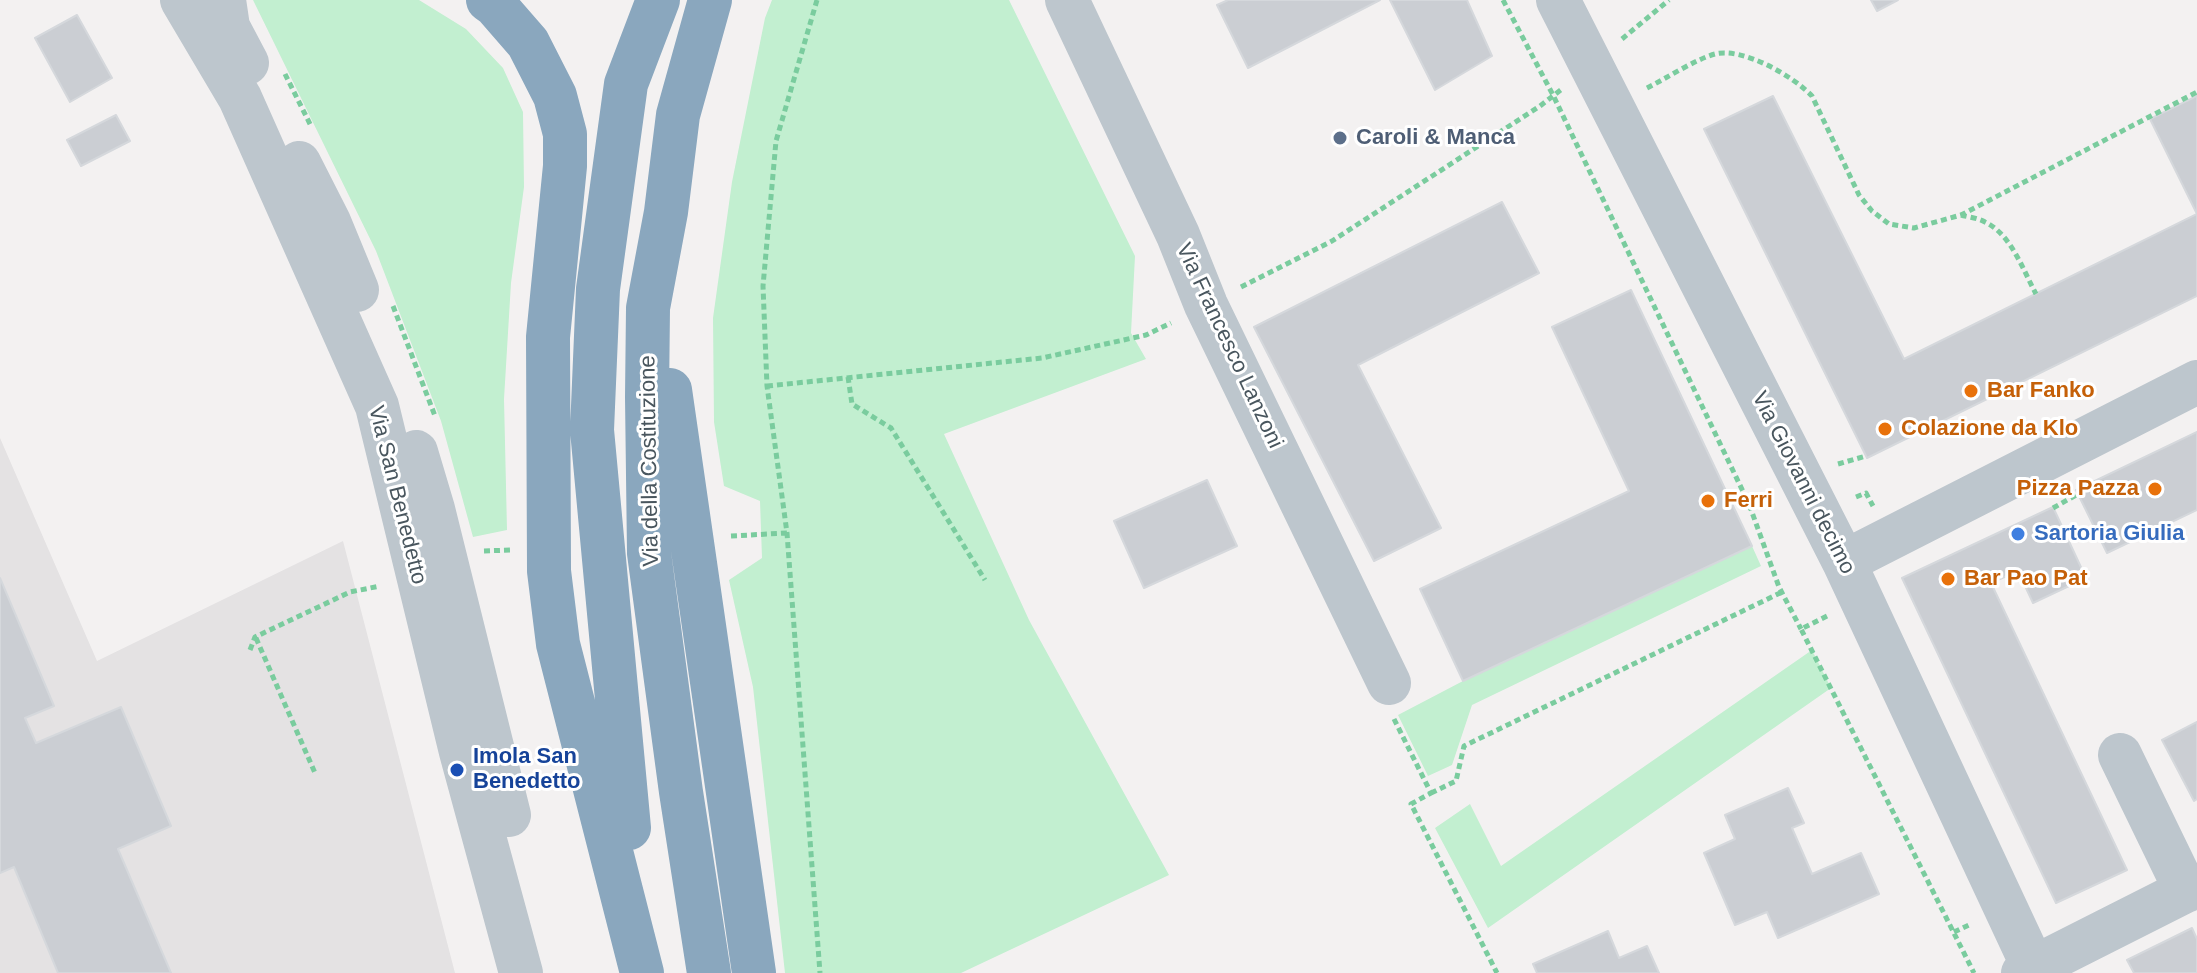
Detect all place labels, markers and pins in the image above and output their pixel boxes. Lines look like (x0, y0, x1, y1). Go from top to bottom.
place label: Caroli & Manca (1356, 125, 1515, 151)
marker: Caroli & Manca (1331, 129, 1349, 147)
place label: Bar Fanko (1987, 378, 2095, 404)
marker: Bar Fanko (1962, 382, 1980, 400)
place label: Colazione da Klo (1901, 416, 2078, 442)
marker: Colazione da Klo (1876, 420, 1894, 438)
place label: Pizza Pazza (2017, 476, 2139, 502)
marker: Pizza Pazza (2146, 480, 2164, 498)
place label: Ferri (1724, 488, 1773, 514)
marker: Ferri (1699, 492, 1717, 510)
place label: Sartoria Giulia (2034, 521, 2184, 547)
marker: Sartoria Giulia (2009, 525, 2027, 543)
place label: Bar Pao Pat (1964, 566, 2087, 592)
marker: Bar Pao Pat (1939, 570, 1957, 588)
place label: Imola San Benedetto (473, 744, 581, 796)
marker: Imola San Benedetto (448, 761, 466, 779)

